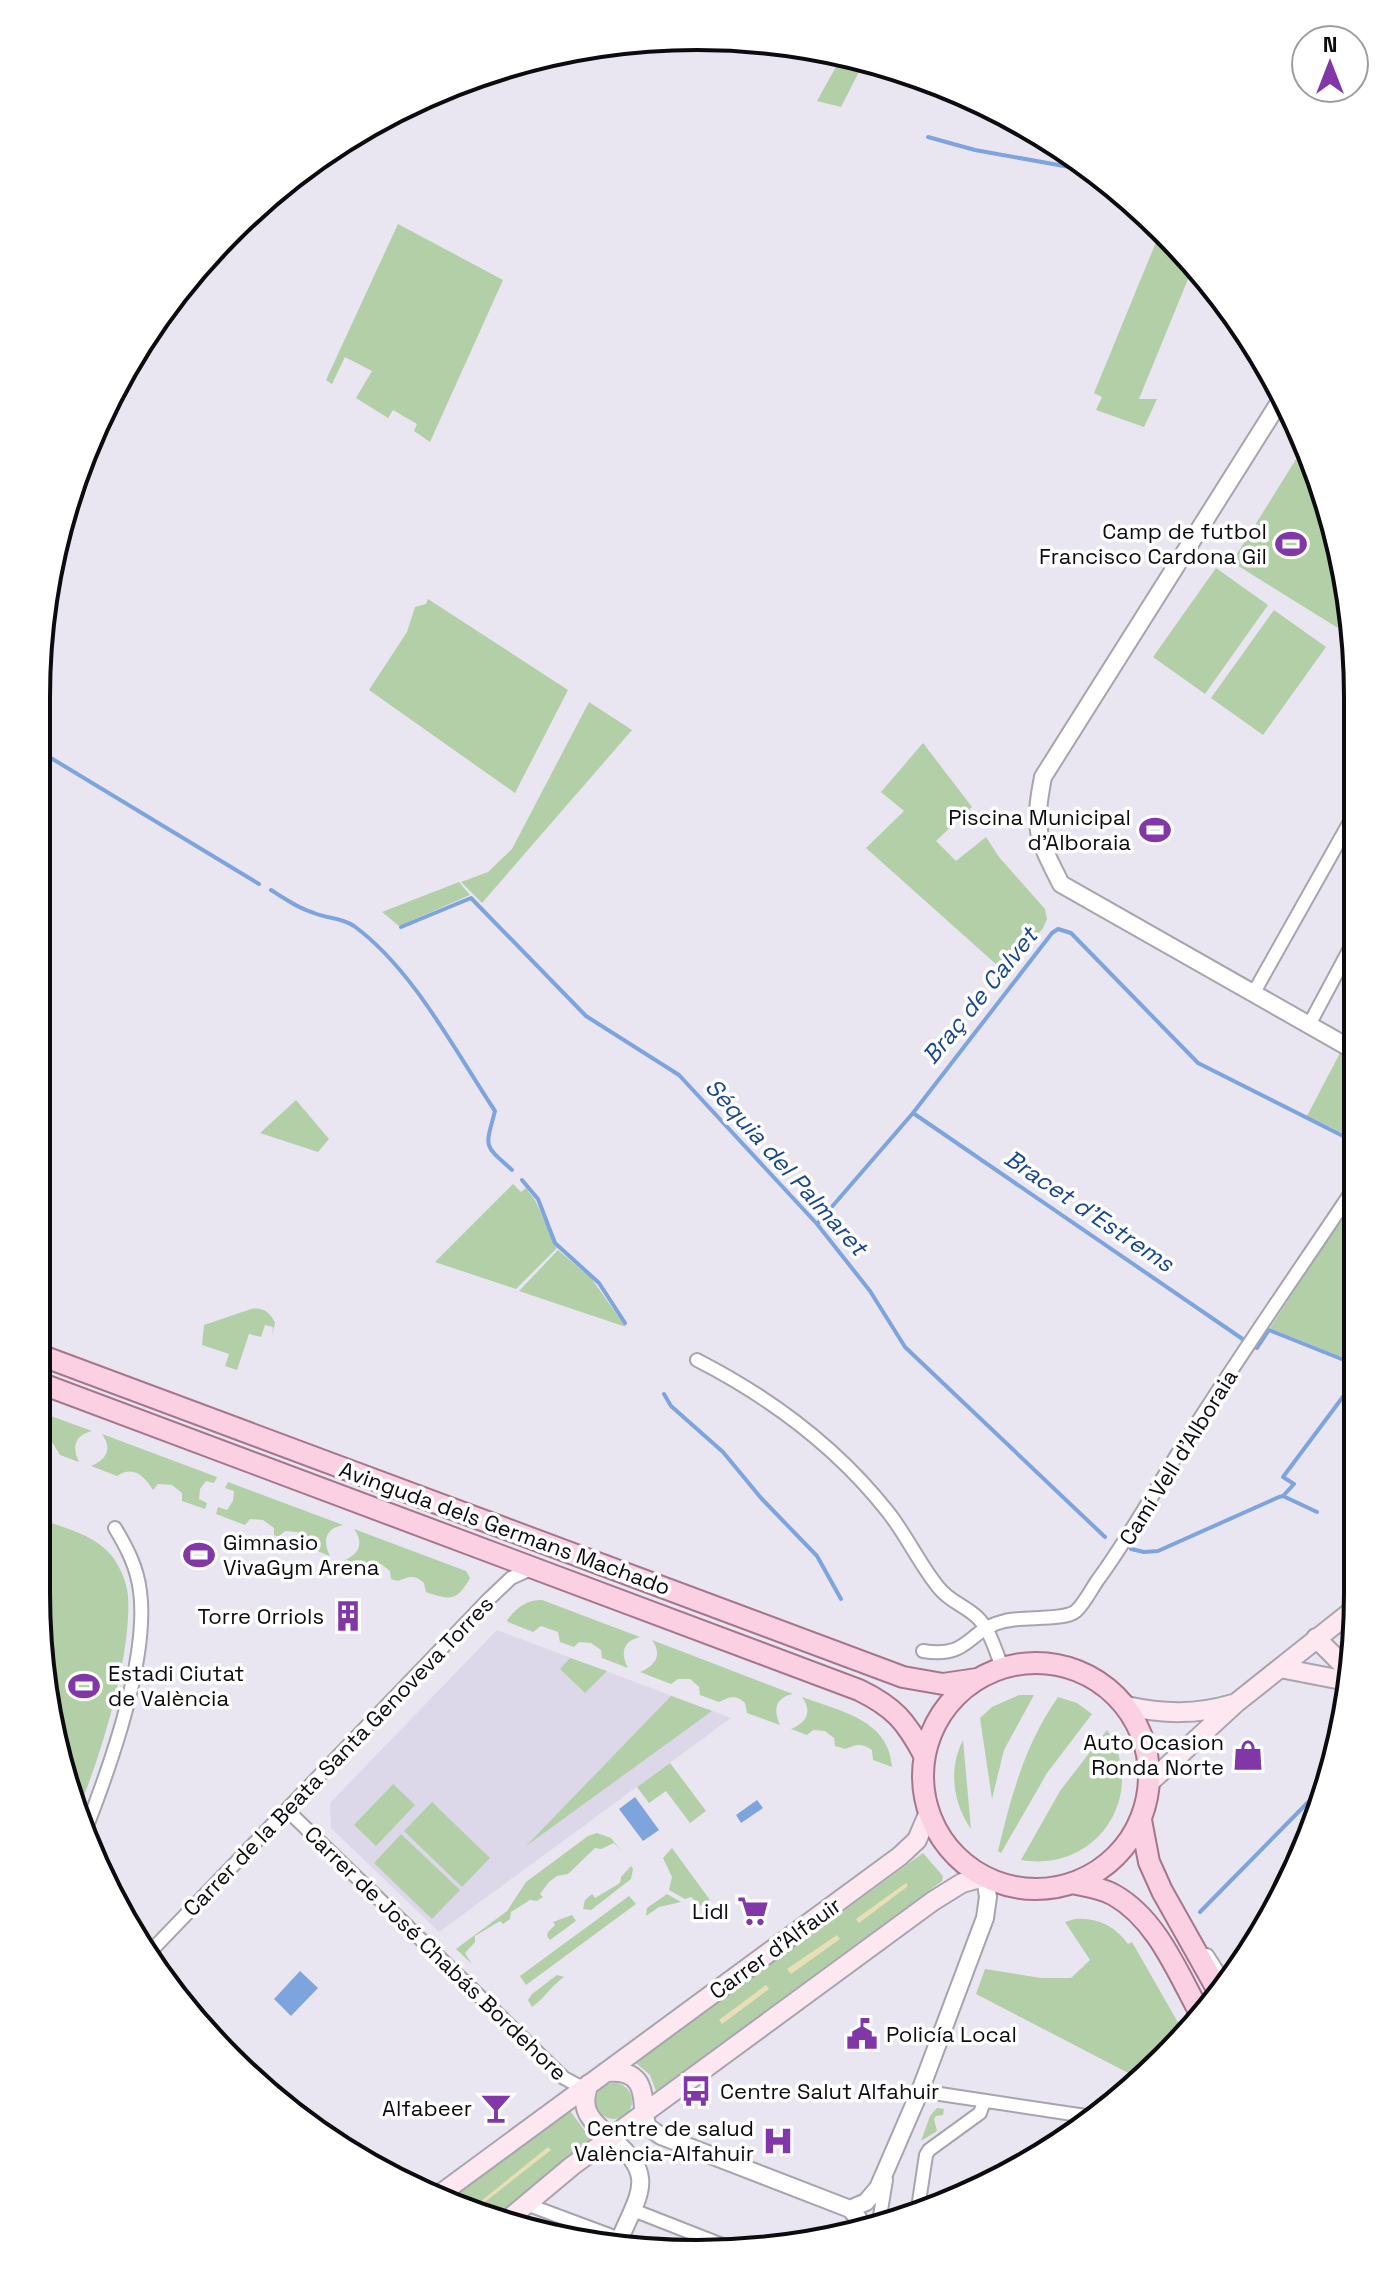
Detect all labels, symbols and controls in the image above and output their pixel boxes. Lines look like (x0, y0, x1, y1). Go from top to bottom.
north arrow (1290, 24, 1370, 104)
text: N (1323, 30, 1337, 58)
place label: Camp de futbol Francisco Cardona Gil (1039, 517, 1267, 570)
sports icon: Camp de futbol Francisco Cardona Gil (1274, 527, 1308, 561)
place label: Piscina Municipal d'Alboraia (948, 803, 1131, 856)
sports icon: Piscina Municipal d'Alboraia (1138, 813, 1172, 847)
water label: Braç de Calvet (915, 920, 1045, 1070)
water label: Séquia del Palmaret (698, 1071, 876, 1263)
water label: Bracet d'Estrems (999, 1142, 1181, 1279)
street label: Camí Vell d'Alboraia (1113, 1364, 1244, 1550)
street label: Avinguda dels Germans Machado (336, 1455, 674, 1601)
place label: Gimnasio VivaGym Arena (223, 1528, 380, 1581)
sports icon: Gimnasio VivaGym Arena (182, 1538, 216, 1572)
street label: Carrer de la Beata Santa Genoveva Torres (177, 1590, 499, 1922)
building icon: Torre Orriols (331, 1599, 365, 1633)
place label: Torre Orriols (198, 1602, 324, 1630)
place label: Estadi Ciutat de València (108, 1659, 244, 1712)
sports icon: Estadi Ciutat de València (67, 1669, 101, 1703)
place label: Auto Ocasion Ronda Norte (1083, 1728, 1224, 1781)
shop icon: Auto Ocasion Ronda Norte (1231, 1738, 1265, 1772)
street label: Carrer de José Chabás Bordehore (299, 1820, 573, 2086)
street label: Carrer d'Alfauir (704, 1891, 846, 2005)
supermarket icon: Lidl (736, 1894, 770, 1928)
place label: Lidl (692, 1897, 729, 1925)
public building icon: Policía Local (845, 2017, 879, 2051)
place label: Policía Local (886, 2020, 1017, 2048)
bus stop icon: Centre Salut Alfahuir (679, 2074, 713, 2108)
place label: Centre Salut Alfahuir (720, 2077, 939, 2105)
bar icon: Alfabeer (479, 2091, 513, 2125)
place label: Alfabeer (382, 2094, 472, 2122)
place label: Centre de salud València-Alfahuir (574, 2114, 754, 2167)
hospital icon: Centre de salud València-Alfahuir (761, 2124, 795, 2158)

